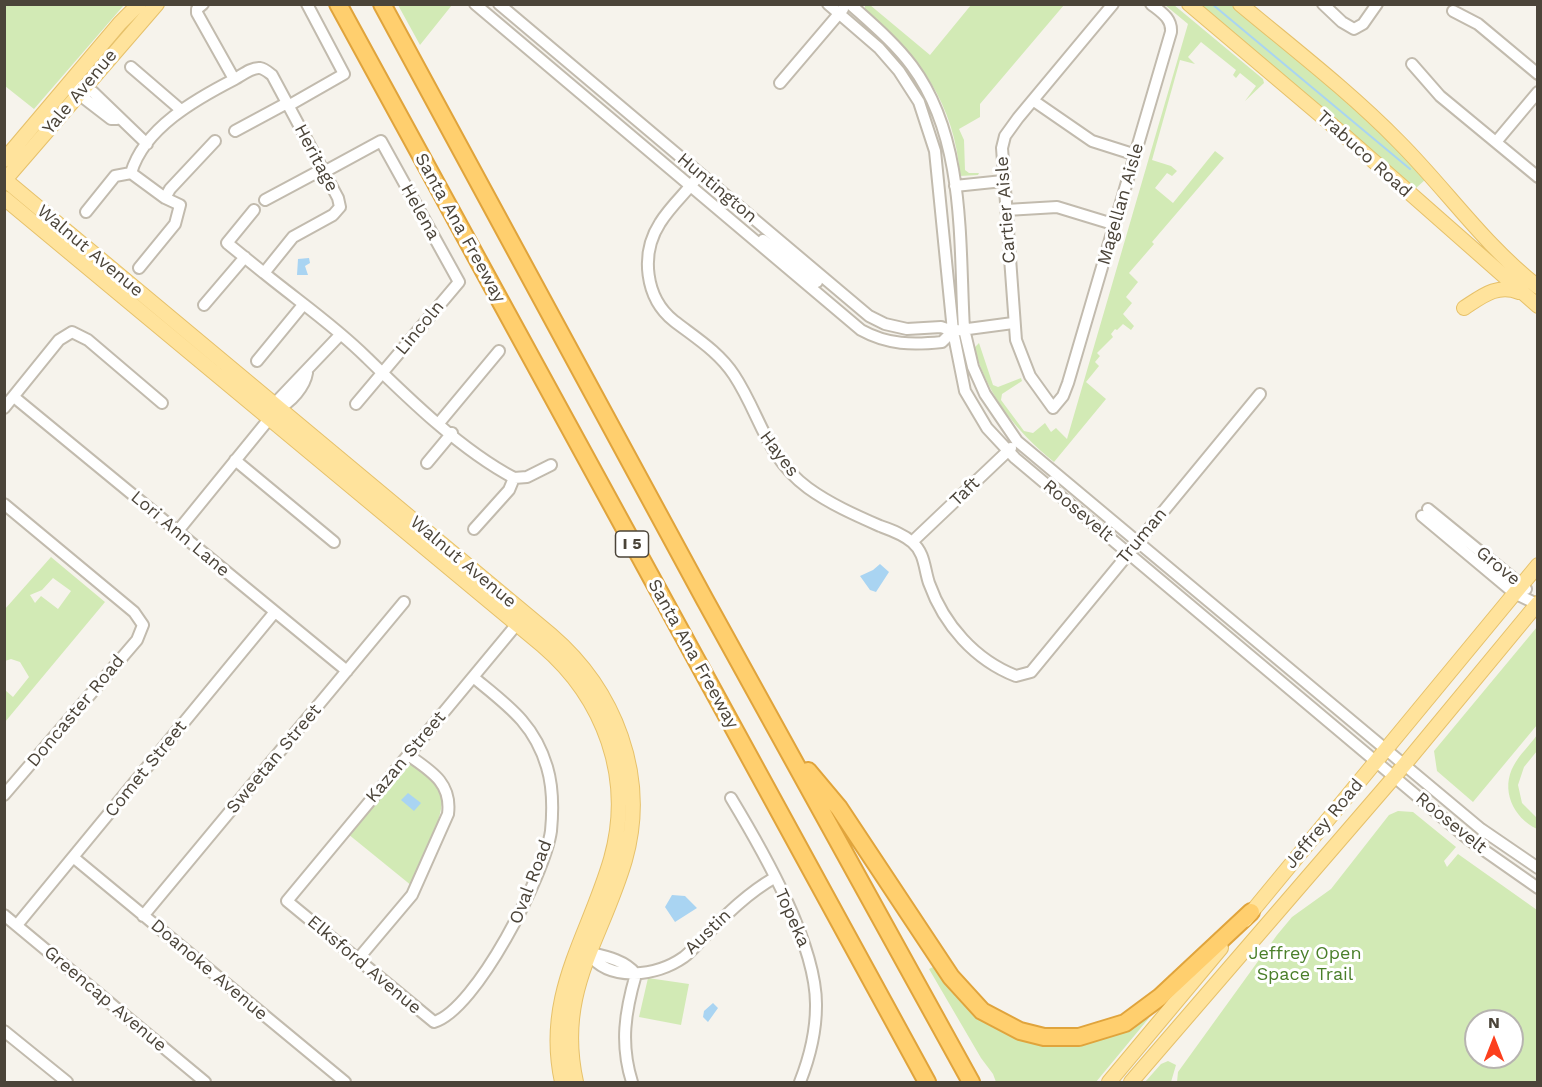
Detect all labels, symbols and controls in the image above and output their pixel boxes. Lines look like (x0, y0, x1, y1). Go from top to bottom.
street label: Yale Avenue (38, 45, 122, 139)
street label: Trabuco Road (1312, 106, 1416, 202)
street label: Heritage (289, 121, 343, 195)
street label: Magellan Aisle (1093, 140, 1149, 268)
street label: Huntington (673, 148, 761, 228)
street label: Santa Ana Freeway (410, 150, 510, 306)
street label: Cartier Aisle (991, 156, 1021, 264)
street label: Helena (396, 180, 444, 244)
street label: Walnut Avenue (33, 200, 147, 302)
street label: Lincoln (391, 296, 449, 360)
street label: Hayes (755, 427, 803, 481)
street label: Taft (946, 473, 984, 511)
street label: Roosevelt (1038, 475, 1118, 547)
street label: Lori Ann Lane (126, 486, 234, 582)
street label: Truman (1112, 504, 1172, 568)
street label: Walnut Avenue (406, 511, 520, 613)
road number: I 5 (616, 531, 648, 557)
street label: Grove (1472, 542, 1524, 590)
street label: Santa Ana Freeway (643, 576, 743, 732)
street label: Doncaster Road (23, 650, 129, 772)
street label: Sweetan Street (222, 700, 326, 818)
street label: Kazan Street (361, 707, 451, 807)
street label: Comet Street (100, 716, 192, 822)
street label: Jeffrey Road (1280, 775, 1368, 873)
street label: Roosevelt (1411, 788, 1491, 858)
street label: Oval Road (505, 837, 557, 927)
street label: Topeka (770, 885, 814, 951)
street label: Austin (680, 905, 736, 959)
street label: Elksford Avenue (303, 911, 425, 1019)
street label: Doanoke Avenue (146, 915, 272, 1025)
street label: Greencap Avenue (39, 941, 171, 1057)
park label: Jeffrey Open Space Trail (1248, 943, 1362, 986)
north arrow (1464, 1009, 1524, 1069)
text: N (1488, 1013, 1500, 1032)

